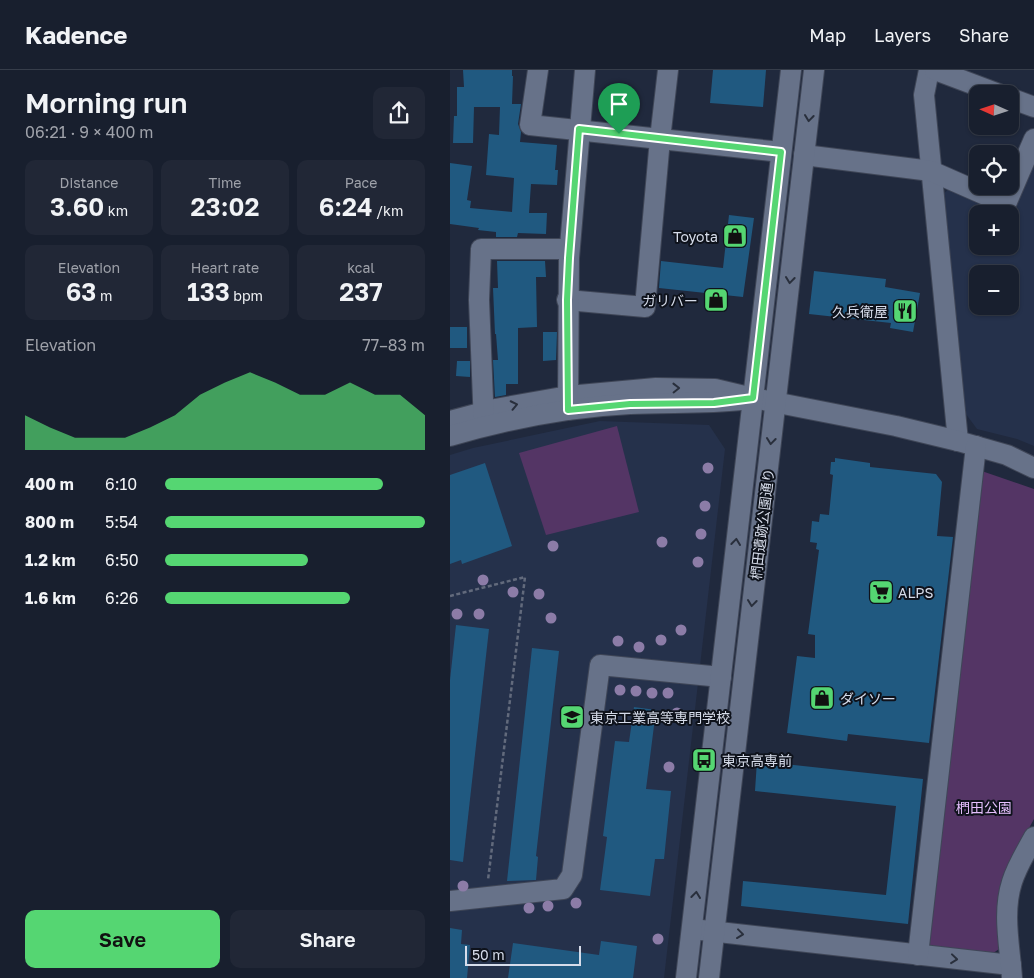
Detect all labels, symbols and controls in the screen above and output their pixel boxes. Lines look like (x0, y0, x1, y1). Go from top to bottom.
text: Kadence (25, 20, 127, 49)
text: Map (809, 24, 846, 46)
text: Layers (874, 24, 931, 46)
text: Share (959, 24, 1009, 46)
pin (598, 83, 640, 134)
north arrow (969, 85, 1019, 135)
map controls (969, 85, 1019, 315)
text: Morning run (25, 86, 188, 119)
button: share (373, 87, 425, 139)
icon: arrive (605, 90, 633, 118)
one-way arrow (804, 115, 815, 123)
text: 06:21 · 9 × 400 m (25, 122, 153, 142)
button: locate (969, 145, 1019, 195)
text: Distance (60, 174, 118, 191)
text: Time (209, 174, 241, 191)
text: Pace (345, 174, 377, 191)
text: 3.60 (50, 191, 104, 222)
text: 23:02 (191, 191, 259, 222)
text: 6:24 (319, 191, 373, 222)
text: km (104, 202, 128, 219)
text: /km (373, 202, 403, 219)
button: + (969, 205, 1019, 255)
shop icon: Toyota (722, 223, 748, 249)
place label: Toyota (673, 228, 718, 245)
text: Elevation (58, 259, 120, 276)
text: Heart rate (191, 259, 259, 276)
text: kcal (347, 259, 375, 276)
button: − (969, 265, 1019, 315)
text: 63 (66, 276, 96, 307)
text: 133 (187, 276, 230, 307)
text: 237 (339, 276, 383, 307)
one-way arrow (785, 276, 796, 284)
text: m (96, 287, 112, 304)
text: bpm (230, 287, 263, 304)
shop icon: ガリバー (703, 287, 729, 313)
place label: ガリバー (642, 292, 698, 309)
restaurant icon: 久兵衛屋 (892, 298, 918, 324)
place label: 久兵衛屋 (832, 303, 888, 320)
text: Elevation (25, 335, 96, 355)
text: 77–83 m (362, 335, 425, 355)
one-way arrow (672, 383, 680, 393)
one-way arrow (510, 400, 519, 411)
one-way arrow (766, 438, 777, 446)
street label: 椚田遺跡公園通り (747, 467, 777, 581)
text: 400 m (25, 474, 74, 494)
text: 6:10 (105, 474, 137, 494)
text: 800 m (25, 512, 74, 532)
text: 5:54 (105, 512, 138, 532)
one-way arrow (730, 538, 741, 546)
text: 1.2 km (25, 550, 75, 570)
text: 6:50 (105, 550, 139, 570)
supermarket icon: ALPS (868, 579, 894, 605)
place label: ALPS (898, 584, 934, 601)
text: 1.6 km (25, 588, 76, 608)
text: 6:26 (105, 588, 138, 608)
one-way arrow (747, 599, 758, 607)
shop icon: ダイソー (809, 685, 835, 711)
place label: ダイソー (840, 690, 896, 707)
school or university icon: 東京工業高等専門学校 (559, 704, 585, 730)
place label: 東京工業高等専門学校 (590, 709, 730, 726)
bus stop icon: 東京高専前 (691, 747, 717, 773)
place label: 東京高専前 (722, 752, 792, 769)
park label: 椚田公園 (956, 799, 1012, 816)
one-way arrow (690, 890, 701, 898)
button: Save (25, 910, 220, 968)
button: Share (230, 910, 425, 968)
one-way arrow (736, 928, 744, 939)
scale bar (465, 943, 581, 966)
text: 50 m (472, 946, 505, 963)
one-way arrow (950, 953, 958, 964)

